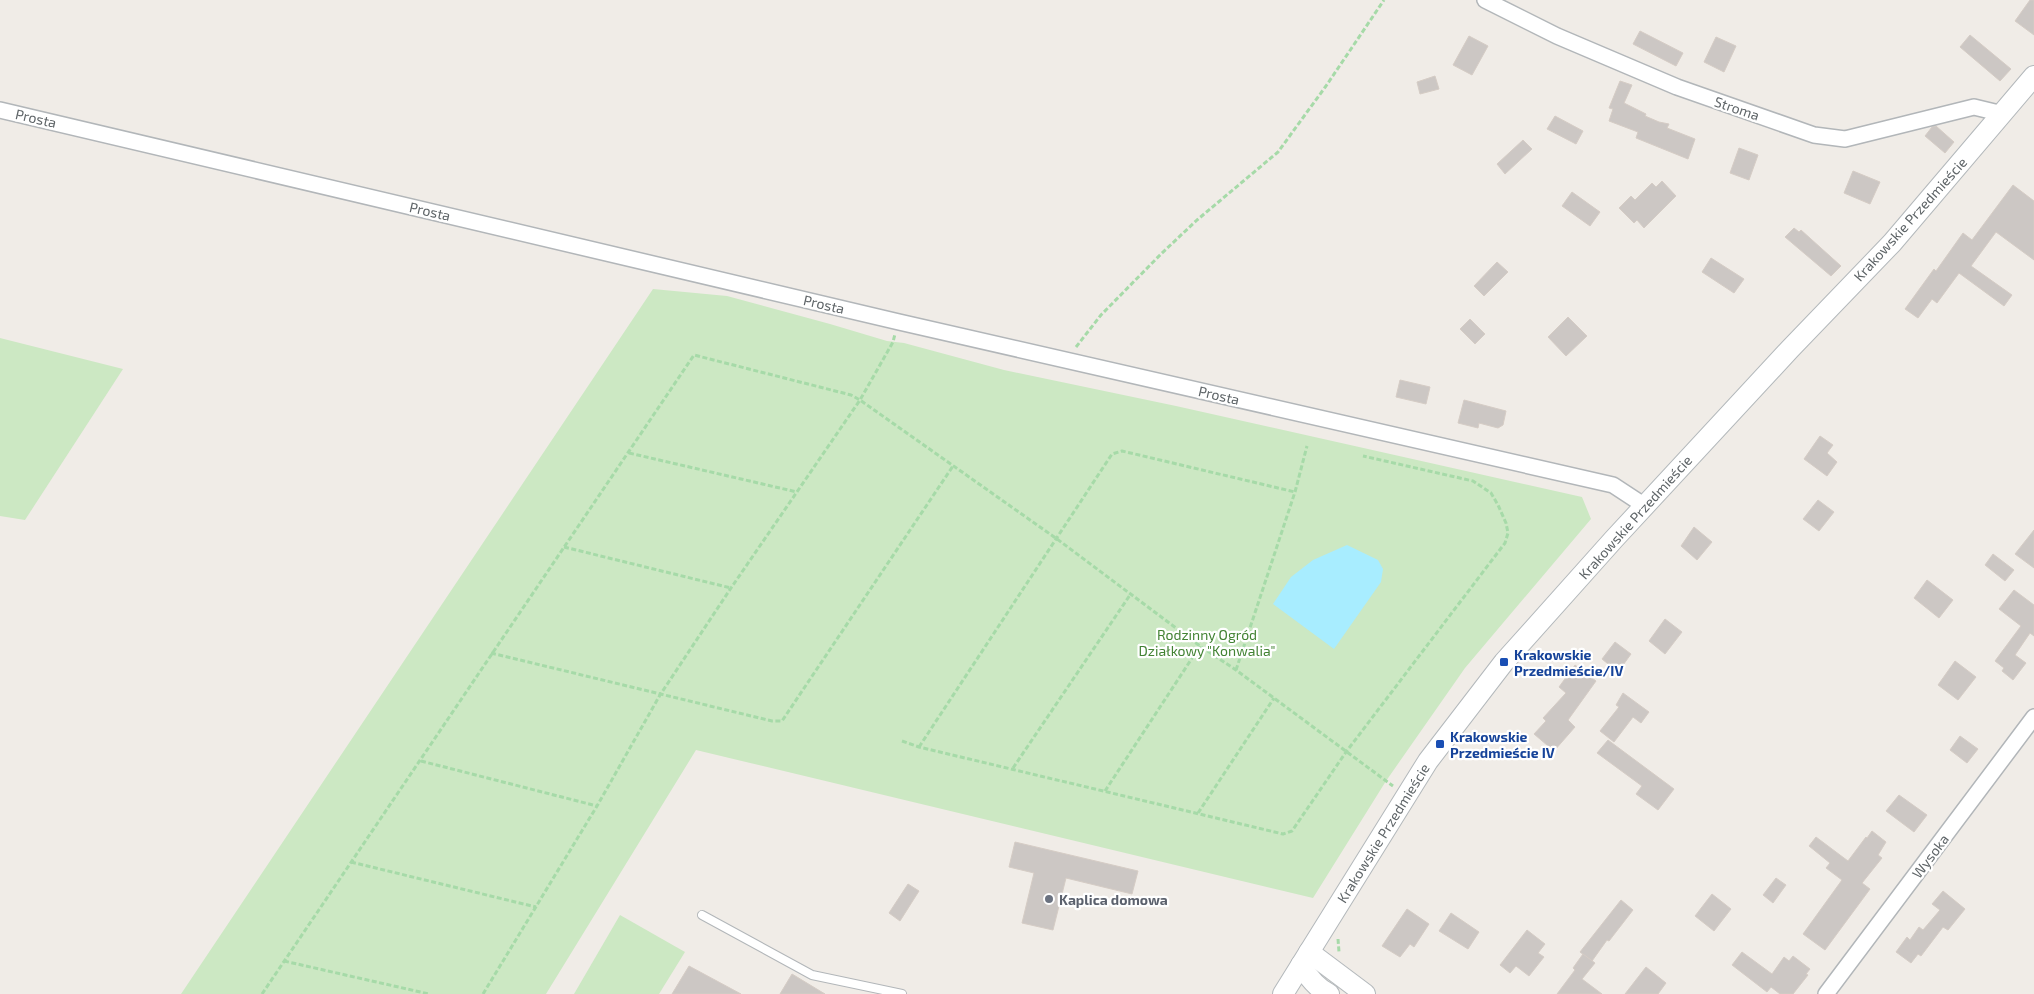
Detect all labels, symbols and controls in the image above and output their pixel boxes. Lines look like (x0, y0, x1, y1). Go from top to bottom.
street label: Stroma (1712, 92, 1762, 124)
street label: Prosta (14, 105, 58, 131)
street label: Krakowskie Przedmieście (1850, 153, 1970, 285)
street label: Prosta (408, 198, 452, 224)
street label: Prosta (802, 291, 846, 317)
street label: Prosta (1197, 382, 1241, 408)
street label: Krakowskie Przedmieście (1575, 451, 1695, 583)
park label: Rodzinny Ogród Działkowy "Konwalia" (1138, 626, 1276, 659)
place label: Krakowskie Przedmieście/IV (1514, 646, 1623, 679)
marker: Krakowskie Przedmieście/IV (1498, 656, 1510, 668)
place label: Krakowskie Przedmieście IV (1450, 728, 1555, 761)
marker: Krakowskie Przedmieście IV (1434, 738, 1446, 750)
street label: Krakowskie Przedmieście (1333, 760, 1433, 906)
street label: Wysoka (1908, 831, 1952, 881)
place label: Kaplica domowa (1059, 891, 1168, 908)
marker: Kaplica domowa (1043, 893, 1055, 905)

